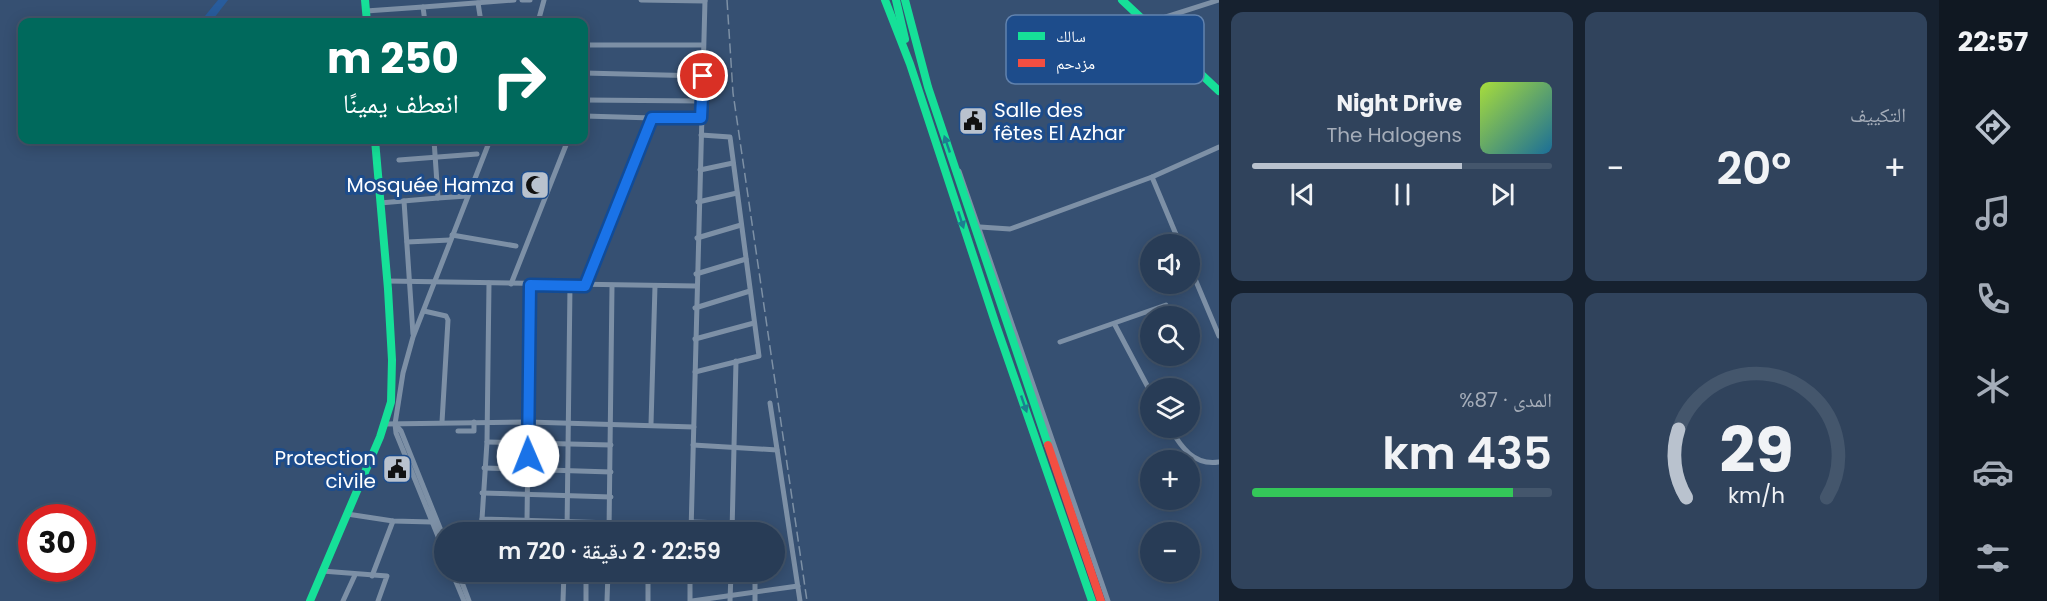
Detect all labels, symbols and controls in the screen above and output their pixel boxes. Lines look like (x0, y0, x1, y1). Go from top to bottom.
legend (1006, 15, 1204, 84)
text: 22:57 (1958, 23, 2028, 60)
text: سالك (1056, 25, 1086, 48)
text: 250 m (327, 29, 459, 88)
icon: right (480, 42, 558, 120)
pin (677, 50, 728, 101)
text: مزدحم (1056, 52, 1095, 75)
icon: arrive (686, 59, 719, 92)
text: انعطف يمينًا (343, 85, 459, 122)
text: Night Drive (1336, 88, 1462, 119)
place label: Salle des fêtes El Azhar (994, 96, 1125, 147)
text: التكييف (1850, 101, 1906, 129)
public building icon: Salle des fêtes El Azhar (957, 105, 989, 137)
icon: directions (1972, 106, 2014, 148)
text: The Halogens (1326, 121, 1462, 149)
one-way arrow (942, 135, 951, 153)
text: 20° (1716, 137, 1791, 200)
text: − (1606, 145, 1624, 192)
text: + (1883, 145, 1906, 192)
mosque icon: Mosquée Hamza (519, 169, 551, 201)
place label: Mosquée Hamza (347, 171, 514, 199)
icon: previous (1286, 178, 1319, 211)
icon: pause (1386, 178, 1419, 211)
icon: next (1486, 178, 1519, 211)
icon: music (1972, 192, 2014, 234)
one-way arrow (957, 211, 966, 229)
map controls (1140, 234, 1200, 582)
button: sound (1140, 234, 1200, 294)
icon: phone (1972, 278, 2014, 320)
button: search (1140, 306, 1200, 366)
icon: climate (1972, 365, 2014, 407)
button: layers (1140, 378, 1200, 438)
text: المدى · 87% (1459, 386, 1552, 414)
one-way arrow (1019, 396, 1029, 414)
text: 29 (1719, 406, 1793, 494)
text: 435 km (1382, 422, 1552, 485)
position arrow (496, 424, 560, 488)
place label: Protection civile (275, 444, 376, 495)
button: + (1140, 450, 1200, 510)
icon: car (1972, 451, 2014, 493)
public building icon: Protection civile (381, 453, 413, 485)
text: km/h (1727, 480, 1785, 511)
speed limit sign: 30 (18, 504, 96, 582)
button: − (1140, 522, 1200, 582)
text: 22:59 · 2 دقيقة · 720 m (498, 536, 721, 567)
icon: filters (1972, 537, 2014, 579)

